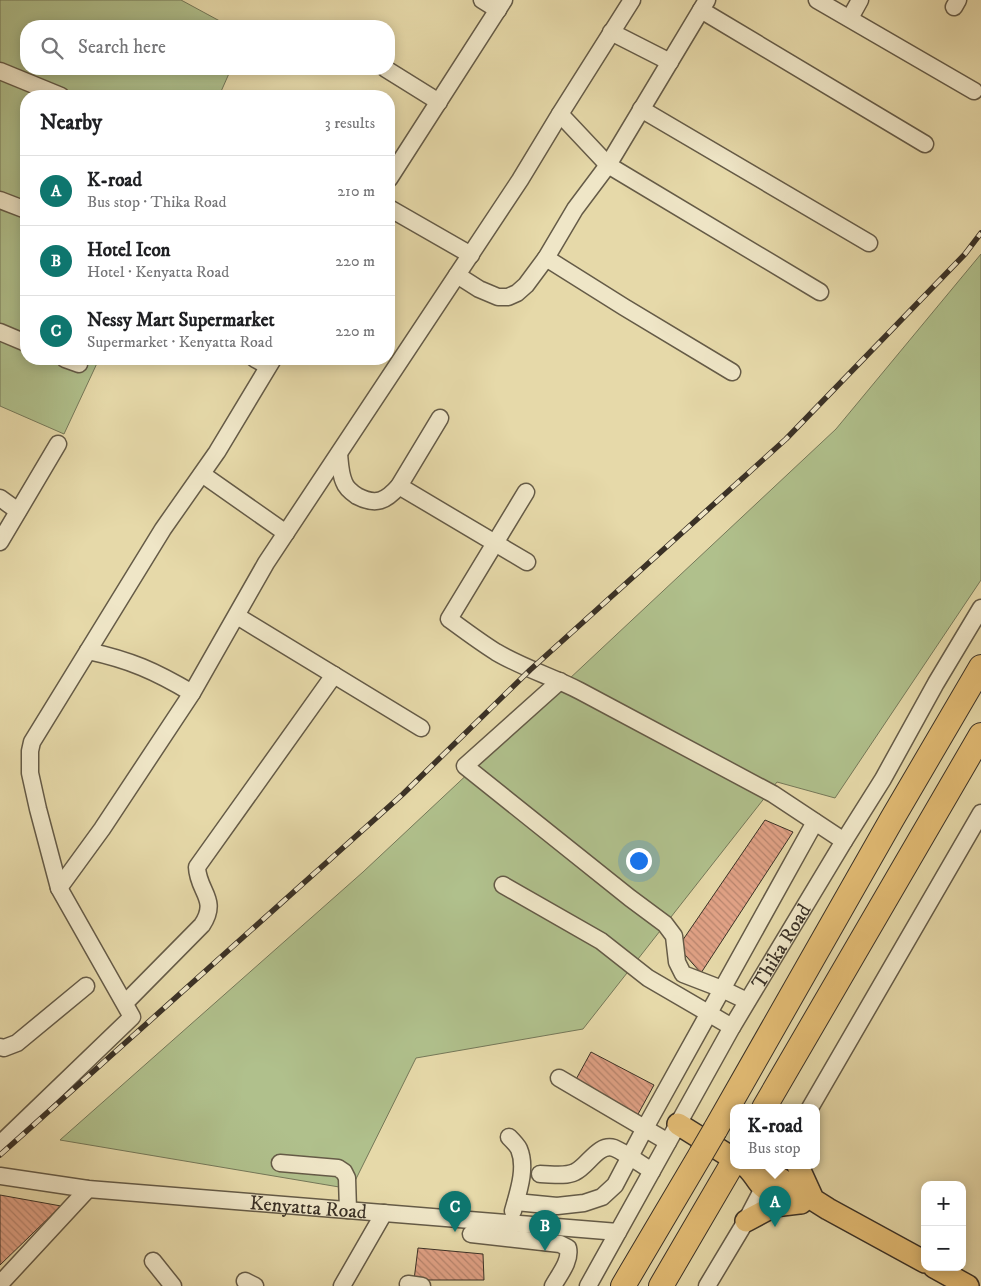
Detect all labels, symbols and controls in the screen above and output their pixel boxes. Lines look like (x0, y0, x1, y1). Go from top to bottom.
search box (20, 20, 395, 75)
icon: search (38, 34, 66, 62)
text: Search here (78, 36, 166, 59)
text: Nearby (40, 110, 102, 136)
text: 3 results (325, 113, 375, 133)
text: K-road (87, 169, 142, 192)
text: A (51, 181, 61, 201)
text: 210 m (337, 181, 375, 201)
text: Bus stop · Thika Road (87, 192, 227, 212)
text: Hotel Icon (87, 239, 171, 262)
text: B (51, 251, 61, 271)
text: 220 m (335, 251, 375, 271)
text: Hotel · Kenyatta Road (87, 262, 229, 282)
text: Nessy Mart Supermarket (87, 309, 275, 332)
text: C (51, 321, 61, 341)
text: 220 m (335, 321, 375, 341)
text: Supermarket · Kenyatta Road (87, 332, 273, 352)
your location (626, 848, 652, 874)
street label: Thika Road (747, 900, 817, 994)
popup (730, 1104, 820, 1169)
text: K-road (748, 1115, 802, 1138)
text: Bus stop (748, 1138, 800, 1158)
map controls (921, 1181, 966, 1271)
button: + (921, 1181, 966, 1226)
pin: A (759, 1186, 791, 1227)
street label: Kenyatta Road (249, 1191, 368, 1226)
pin: C (439, 1191, 471, 1232)
pin: B (529, 1210, 561, 1251)
button: − (921, 1226, 966, 1271)

